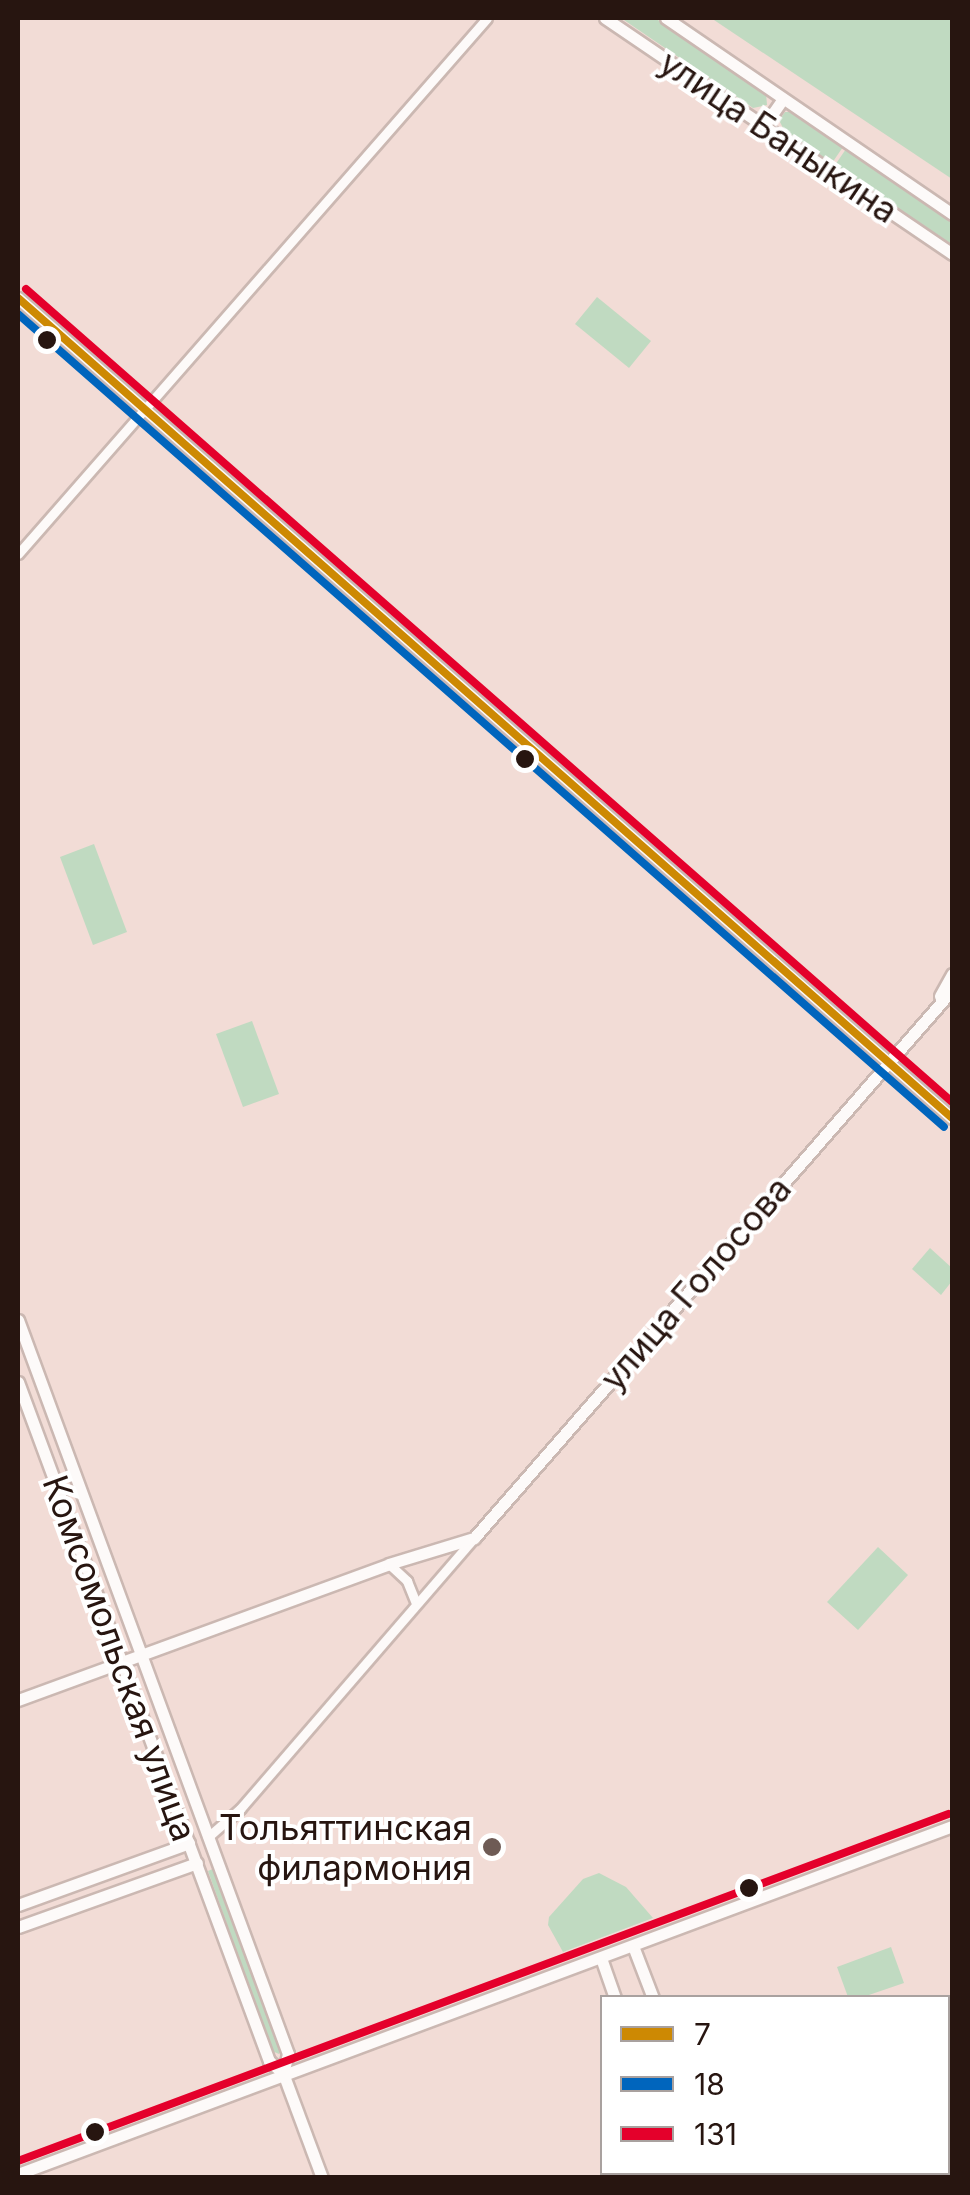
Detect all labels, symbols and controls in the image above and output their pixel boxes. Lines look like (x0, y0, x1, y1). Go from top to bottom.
street label: улица Баныкина (652, 41, 906, 231)
unlabelled marker (37, 330, 57, 350)
unlabelled marker (515, 749, 535, 769)
street label: улица Голосова (591, 1168, 799, 1398)
street label: Комсомольская улица (34, 1469, 206, 1847)
place label: Тольяттинская филармония (219, 1806, 472, 1888)
marker: Тольяттинская филармония (481, 1836, 503, 1858)
unlabelled marker (739, 1878, 759, 1898)
legend (600, 1995, 950, 2175)
text: 7 (694, 2016, 711, 2052)
text: 18 (694, 2066, 725, 2102)
text: 131 (694, 2116, 737, 2152)
unlabelled marker (85, 2122, 105, 2142)

